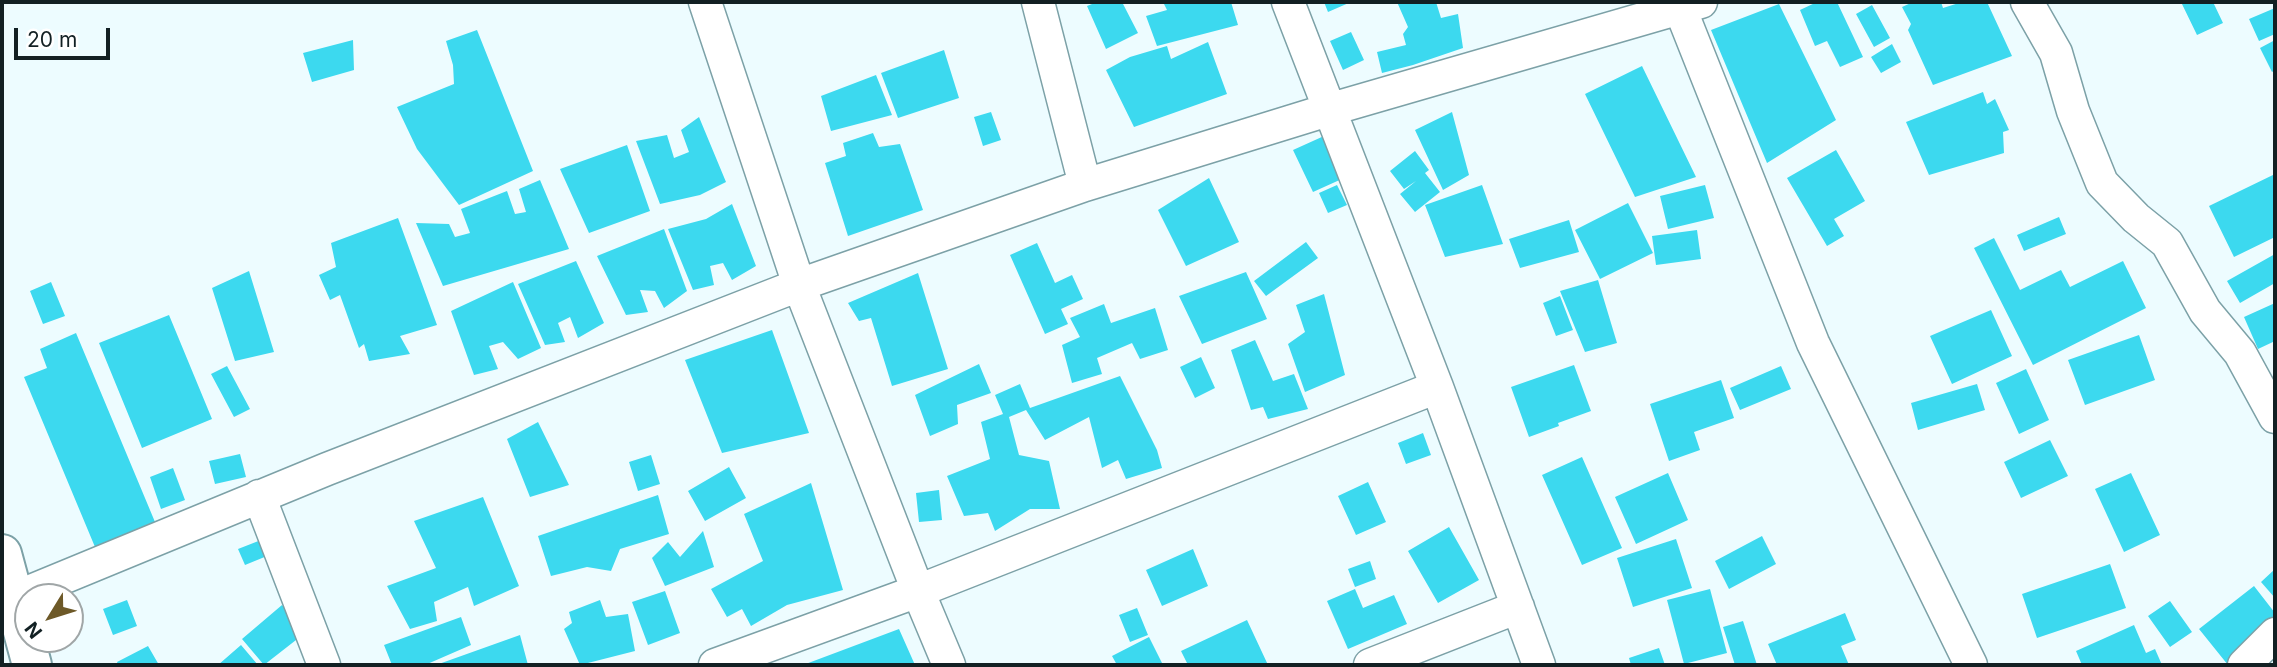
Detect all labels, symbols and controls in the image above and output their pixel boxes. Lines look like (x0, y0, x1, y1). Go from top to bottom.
scale bar (18, 14, 114, 58)
text: 20 m (27, 27, 77, 52)
north arrow (14, 583, 84, 653)
text: N (20, 617, 47, 643)

